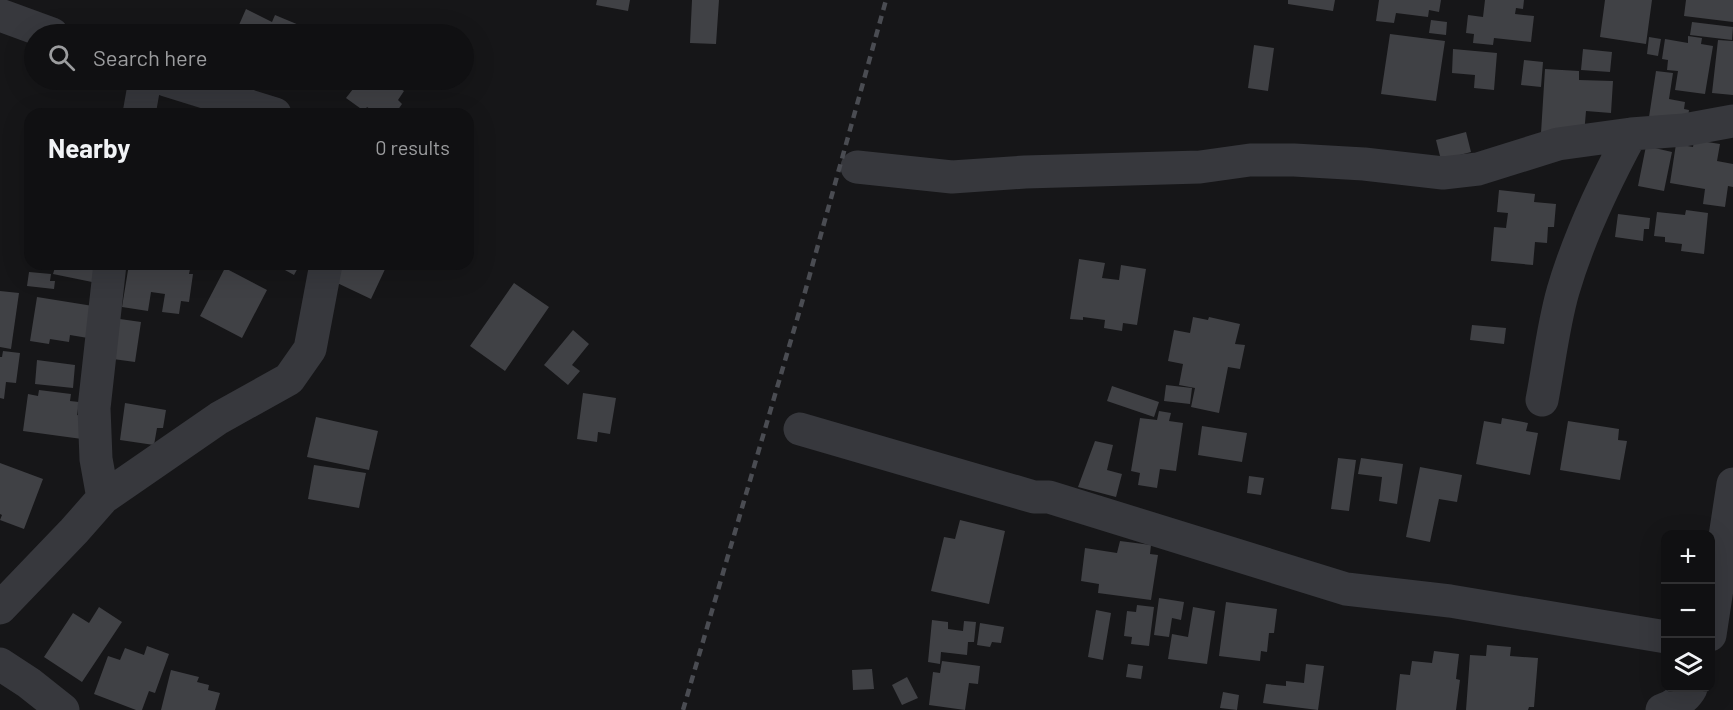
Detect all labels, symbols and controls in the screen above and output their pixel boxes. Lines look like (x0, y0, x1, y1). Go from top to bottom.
search box (24, 24, 474, 90)
icon: search (45, 41, 78, 74)
text: Search here (93, 44, 207, 70)
text: Nearby (48, 132, 130, 163)
text: 0 results (375, 135, 450, 159)
map controls (1661, 530, 1715, 692)
button: + (1661, 530, 1715, 584)
button: − (1661, 584, 1715, 638)
button: layers (1661, 638, 1715, 692)

